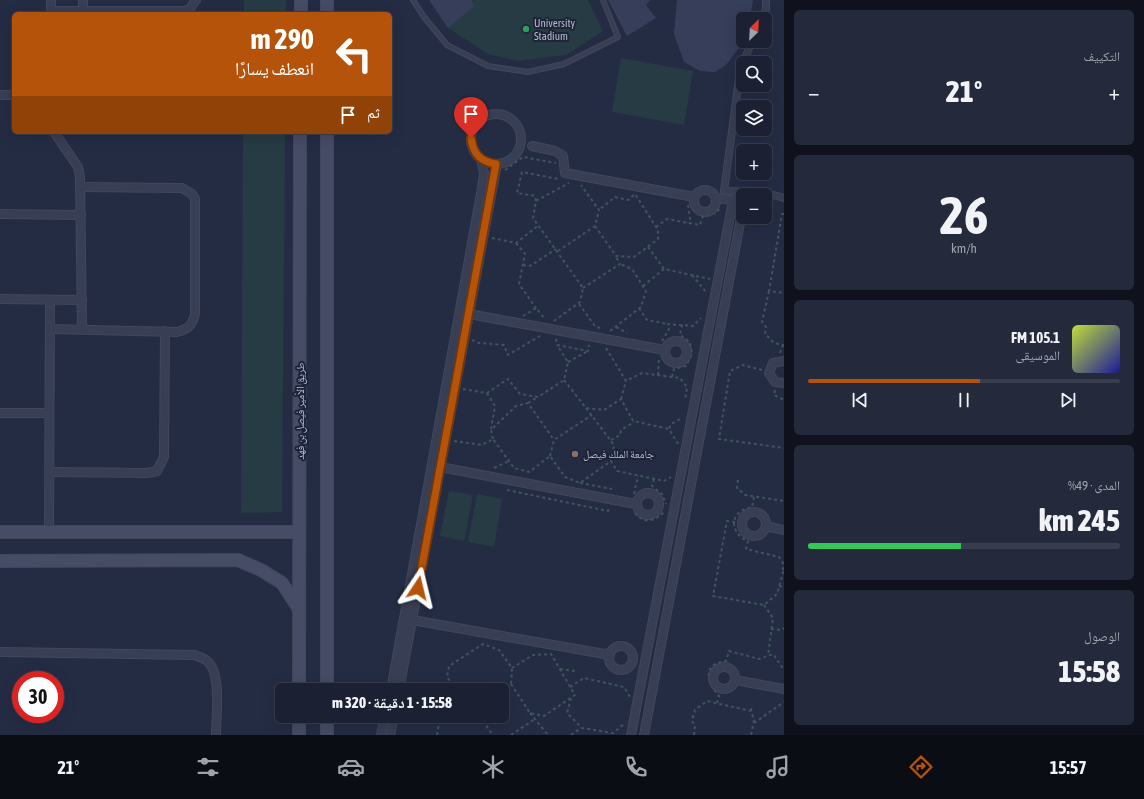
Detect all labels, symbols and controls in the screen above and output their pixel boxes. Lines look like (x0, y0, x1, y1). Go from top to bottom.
north arrow (736, 12, 772, 48)
map controls (736, 12, 772, 224)
place label: University Stadium (534, 17, 576, 42)
text: 290 m (251, 23, 314, 55)
marker: University Stadium (521, 24, 531, 34)
icon: left (328, 28, 380, 80)
text: التكييف (1084, 49, 1120, 64)
button: search (736, 56, 772, 92)
text: انعطف يسارًا (235, 58, 314, 79)
text: 21° (946, 74, 982, 108)
text: − (808, 79, 819, 105)
text: + (1109, 79, 1120, 105)
pin (454, 97, 488, 138)
button: layers (736, 100, 772, 136)
icon: arrive (460, 103, 482, 125)
icon: arrive (337, 104, 359, 126)
text: ثم (367, 104, 380, 121)
button: + (736, 144, 772, 180)
text: 26 (940, 185, 988, 245)
button: − (736, 188, 772, 224)
text: km/h (951, 241, 977, 256)
text: 105.1 FM (1011, 329, 1060, 346)
text: الموسيقى (1016, 348, 1060, 363)
street label: طريق الأمير فيصل بن فهد (294, 362, 307, 460)
icon: previous (849, 389, 871, 411)
icon: pause (953, 389, 975, 411)
icon: next (1057, 389, 1079, 411)
place label: جامعة الملك فيصل (583, 448, 654, 461)
marker: جامعة الملك فيصل (570, 449, 580, 459)
text: المدى · 49% (1068, 478, 1120, 493)
text: 245 km (1039, 503, 1120, 537)
position arrow (397, 567, 439, 609)
text: الوصول (1084, 629, 1120, 644)
text: 15:58 (1058, 654, 1120, 688)
speed limit sign: 30 (12, 671, 64, 723)
text: 15:58 · 1 دقيقة · 320 m (332, 694, 452, 711)
icon: filters (194, 753, 222, 781)
icon: car (337, 753, 365, 781)
icon: climate (479, 753, 507, 781)
icon: phone (622, 753, 650, 781)
icon: music (764, 753, 792, 781)
icon: directions (907, 753, 935, 781)
text: 21° (57, 757, 79, 778)
text: 15:57 (1050, 757, 1087, 778)

